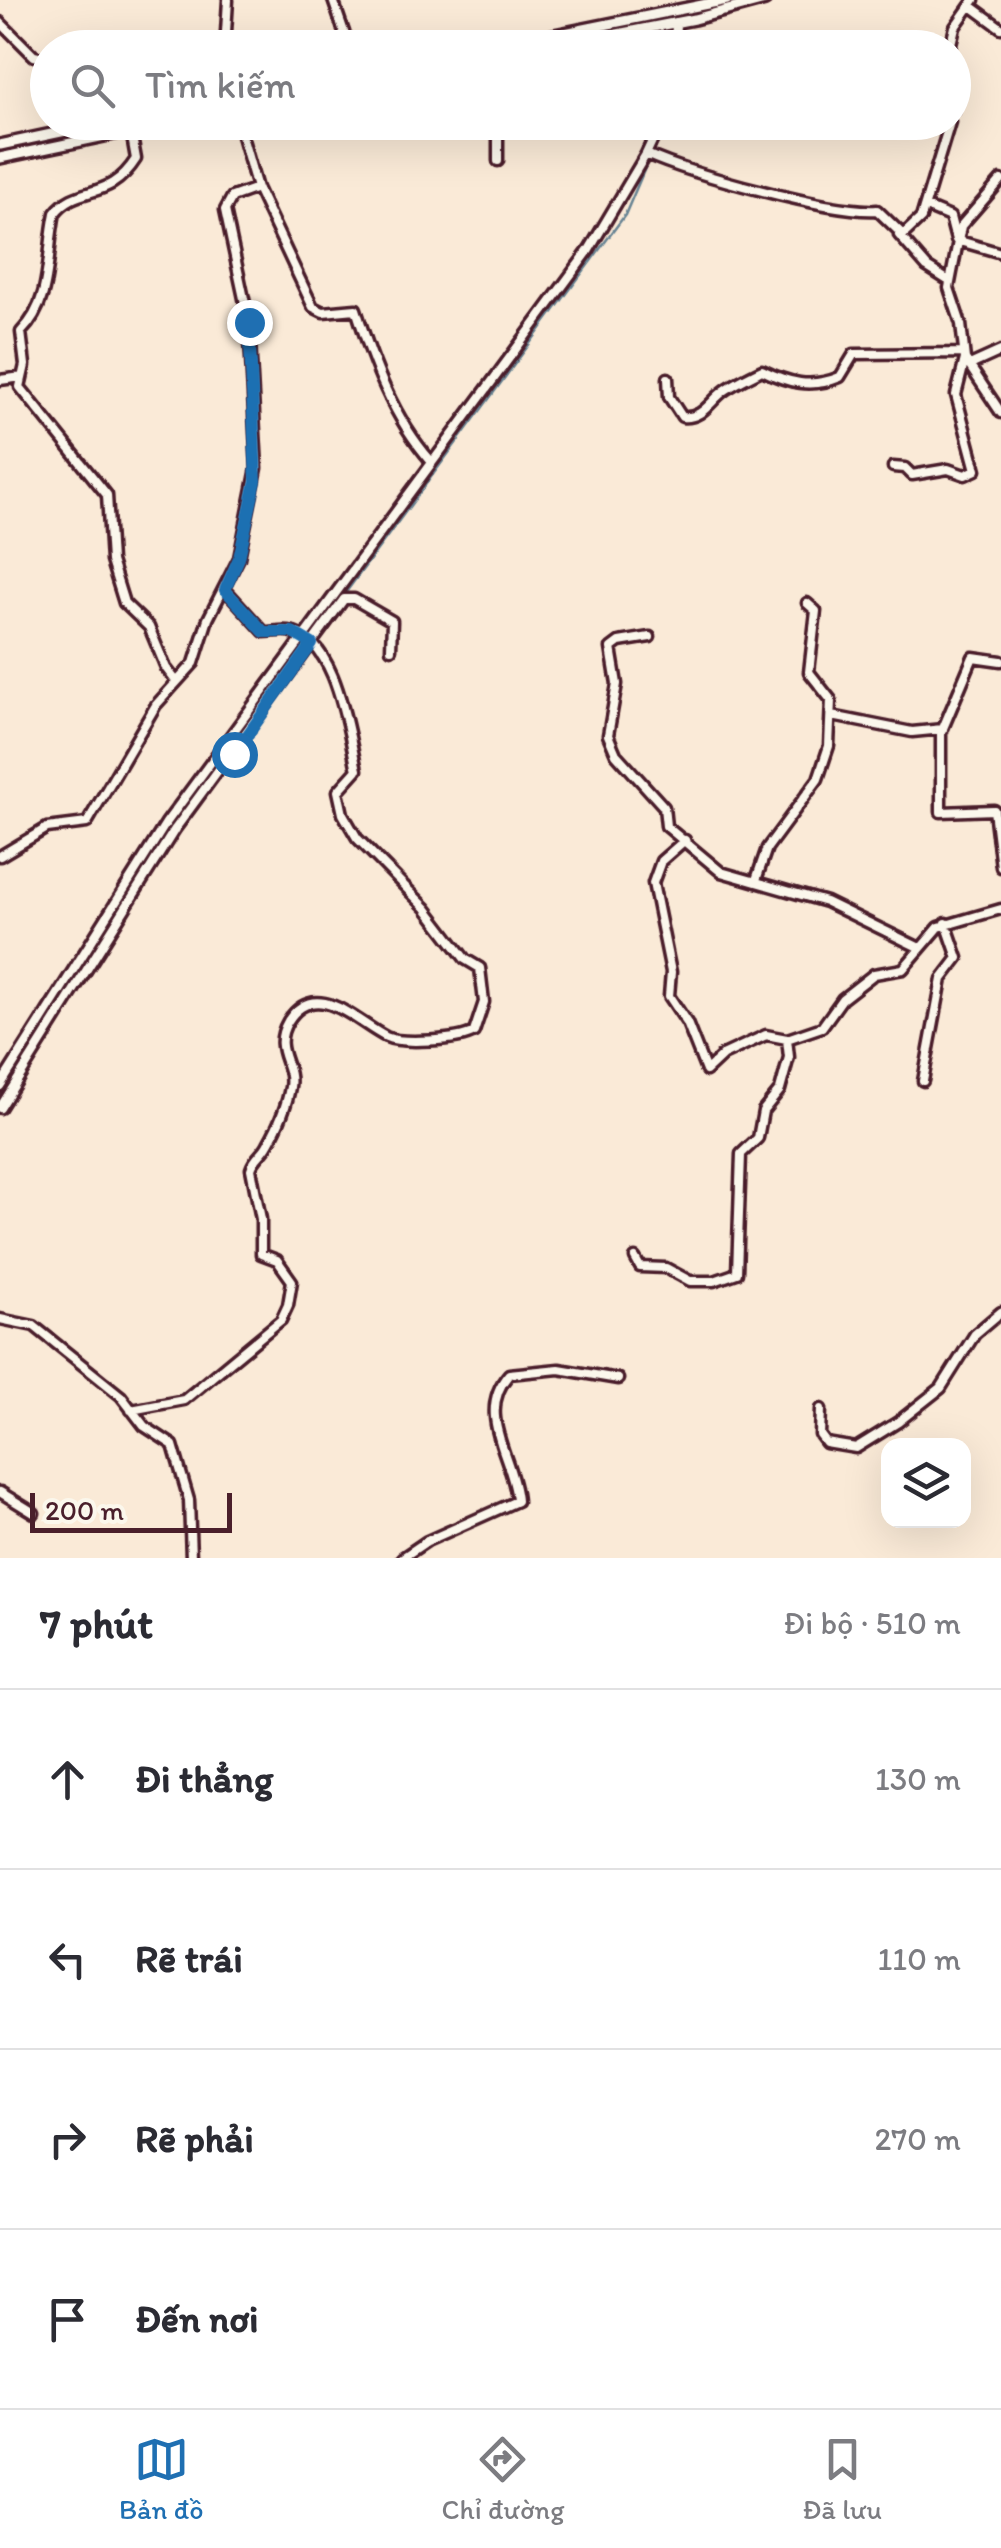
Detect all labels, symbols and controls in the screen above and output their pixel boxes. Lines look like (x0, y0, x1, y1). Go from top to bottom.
search box (30, 30, 971, 140)
icon: search (65, 58, 120, 113)
text: Tìm kiếm (145, 62, 296, 108)
route end (227, 300, 273, 346)
route start (212, 732, 258, 778)
map controls (881, 1438, 971, 1528)
button: layers (881, 1438, 971, 1528)
scale bar (30, 1488, 232, 1532)
text: 200 m (45, 1493, 124, 1527)
text: 7 phút (40, 1598, 153, 1649)
text: Đi bộ · 510 m (783, 1604, 961, 1642)
icon: ahead (40, 1752, 95, 1807)
text: Đi thẳng (135, 1756, 273, 1802)
text: 130 m (875, 1760, 961, 1798)
icon: left (40, 1932, 95, 1987)
text: Rẽ trái (135, 1936, 243, 1982)
text: 110 m (877, 1940, 961, 1978)
icon: right (40, 2112, 95, 2167)
text: Rẽ phải (135, 2116, 254, 2162)
text: 270 m (874, 2120, 961, 2158)
icon: arrive (40, 2292, 95, 2347)
text: Đến nơi (135, 2296, 259, 2342)
tab: Bản đồ (119, 2432, 204, 2526)
tab: Chỉ đường (441, 2432, 564, 2526)
tab: Đã lưu (802, 2432, 882, 2526)

